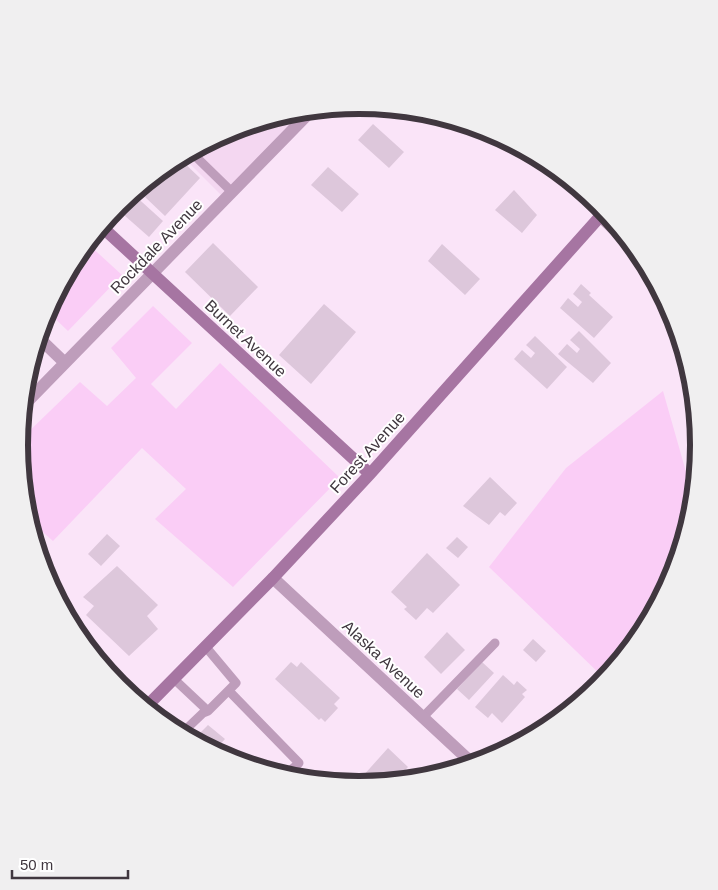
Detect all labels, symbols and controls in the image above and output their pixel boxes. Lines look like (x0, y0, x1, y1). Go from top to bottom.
street label: Rockdale Avenue (107, 196, 206, 297)
street label: Burnet Avenue (202, 296, 290, 380)
street label: Forest Avenue (327, 408, 408, 496)
street label: Alaska Avenue (339, 617, 428, 702)
scale bar (12, 848, 129, 880)
text: 50 m (20, 856, 53, 873)

